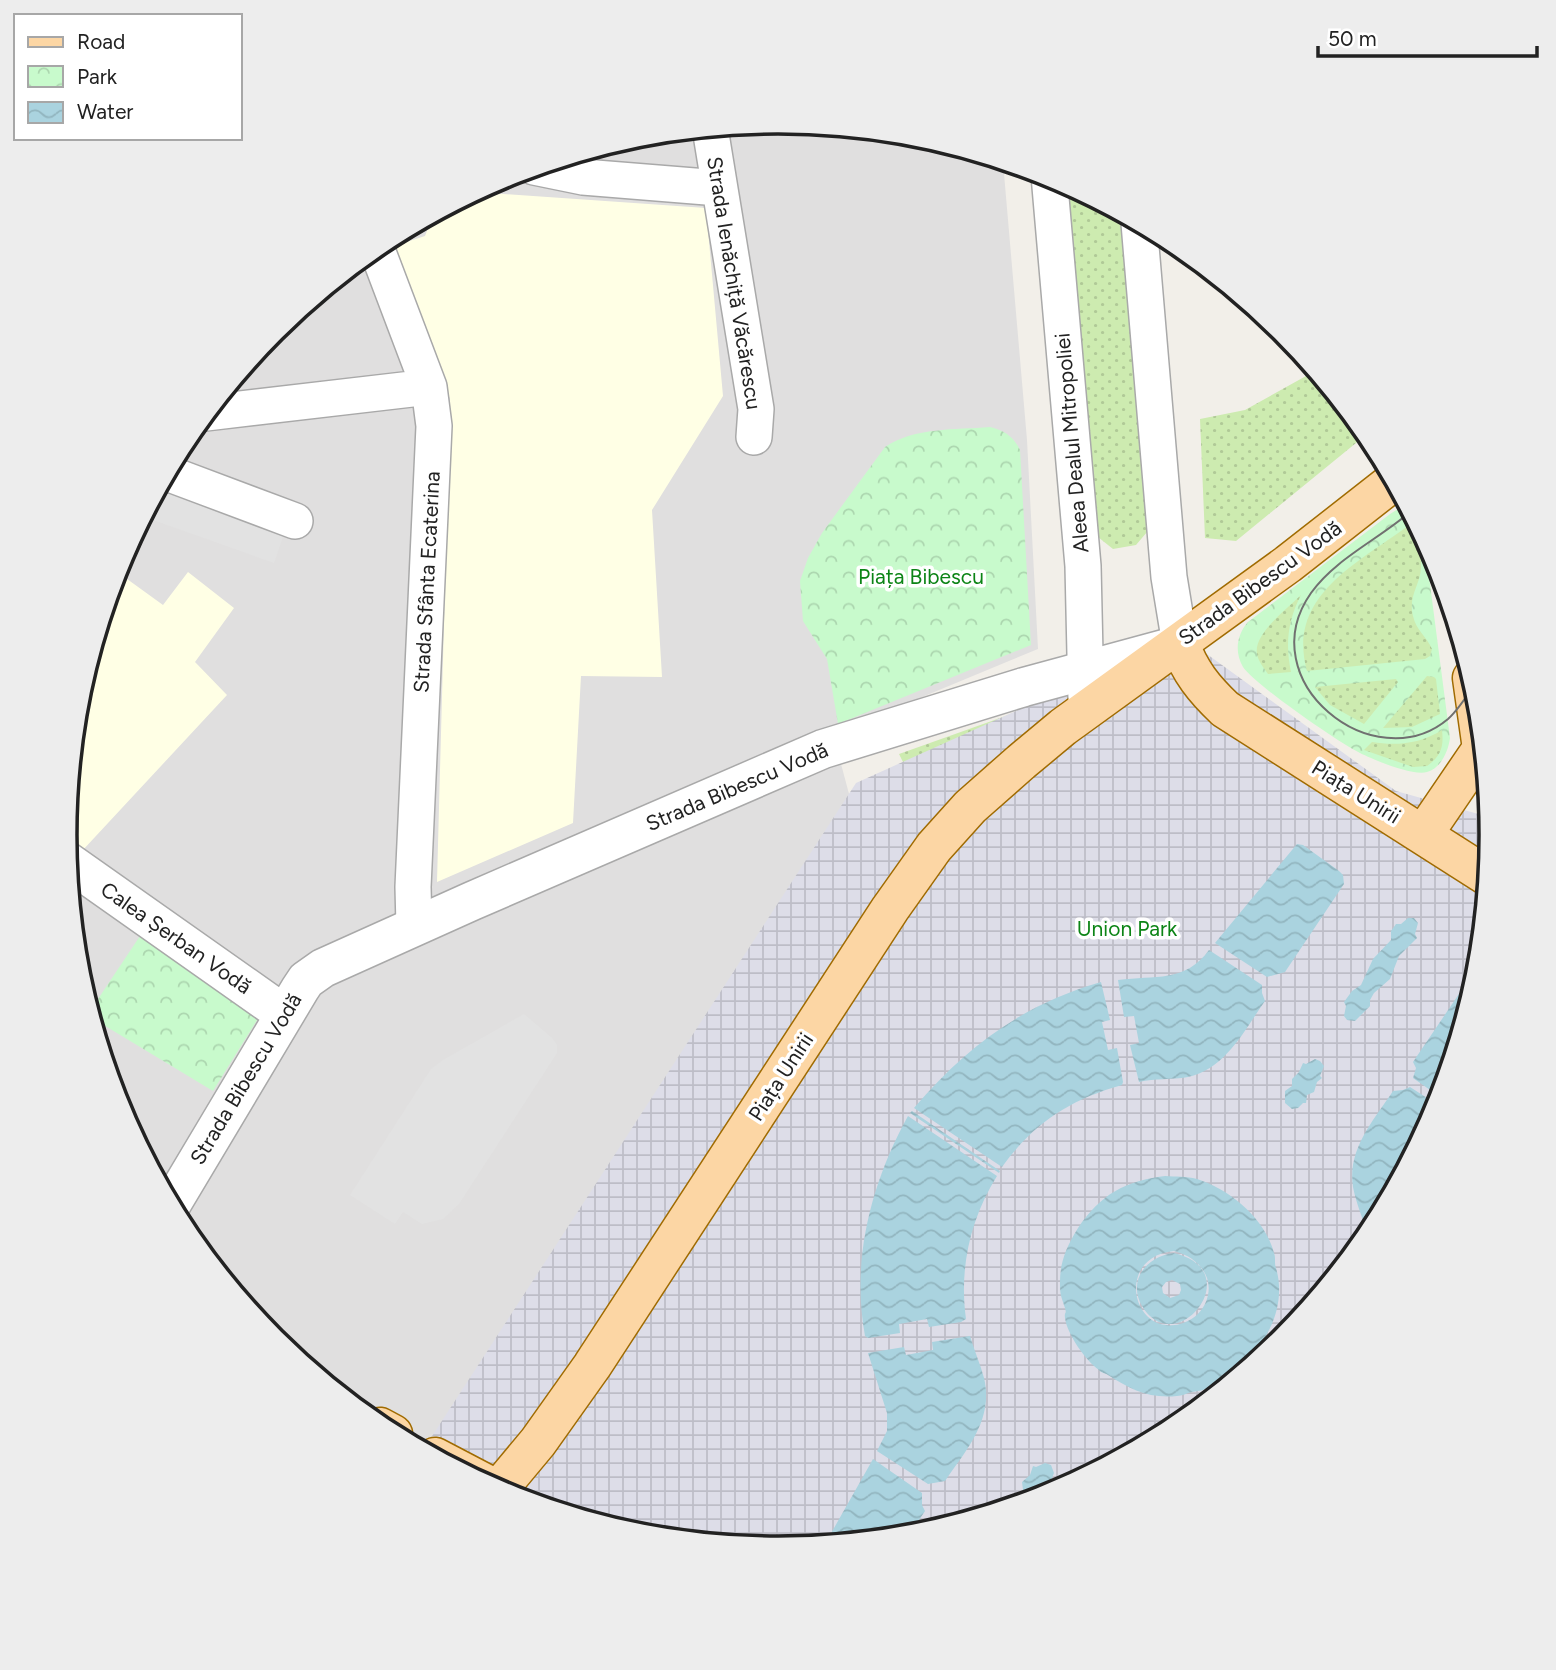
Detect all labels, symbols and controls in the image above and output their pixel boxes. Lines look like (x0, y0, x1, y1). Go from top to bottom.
legend (14, 14, 242, 140)
scale bar (1318, 14, 1537, 58)
text: 50 m (1328, 26, 1377, 51)
text: Road (77, 29, 125, 54)
text: Park (77, 64, 118, 89)
text: Water (77, 99, 133, 124)
street label: Strada Ienăchiță Văcărescu (702, 155, 767, 411)
street label: Aleea Dealul Mitropoliei (1049, 332, 1094, 554)
street label: Strada Sfânta Ecaterina (408, 471, 445, 693)
street label: Strada Bibescu Vodă (1173, 515, 1346, 650)
park label: Piața Bibescu (858, 564, 984, 589)
street label: Strada Bibescu Vodă (642, 737, 832, 836)
street label: Piața Unirii (1307, 755, 1405, 829)
street label: Calea Șerban Vodă (96, 876, 256, 999)
park label: Union Park (1077, 916, 1178, 941)
street label: Strada Bibescu Vodă (185, 989, 307, 1169)
street label: Piața Unirii (743, 1028, 818, 1125)

